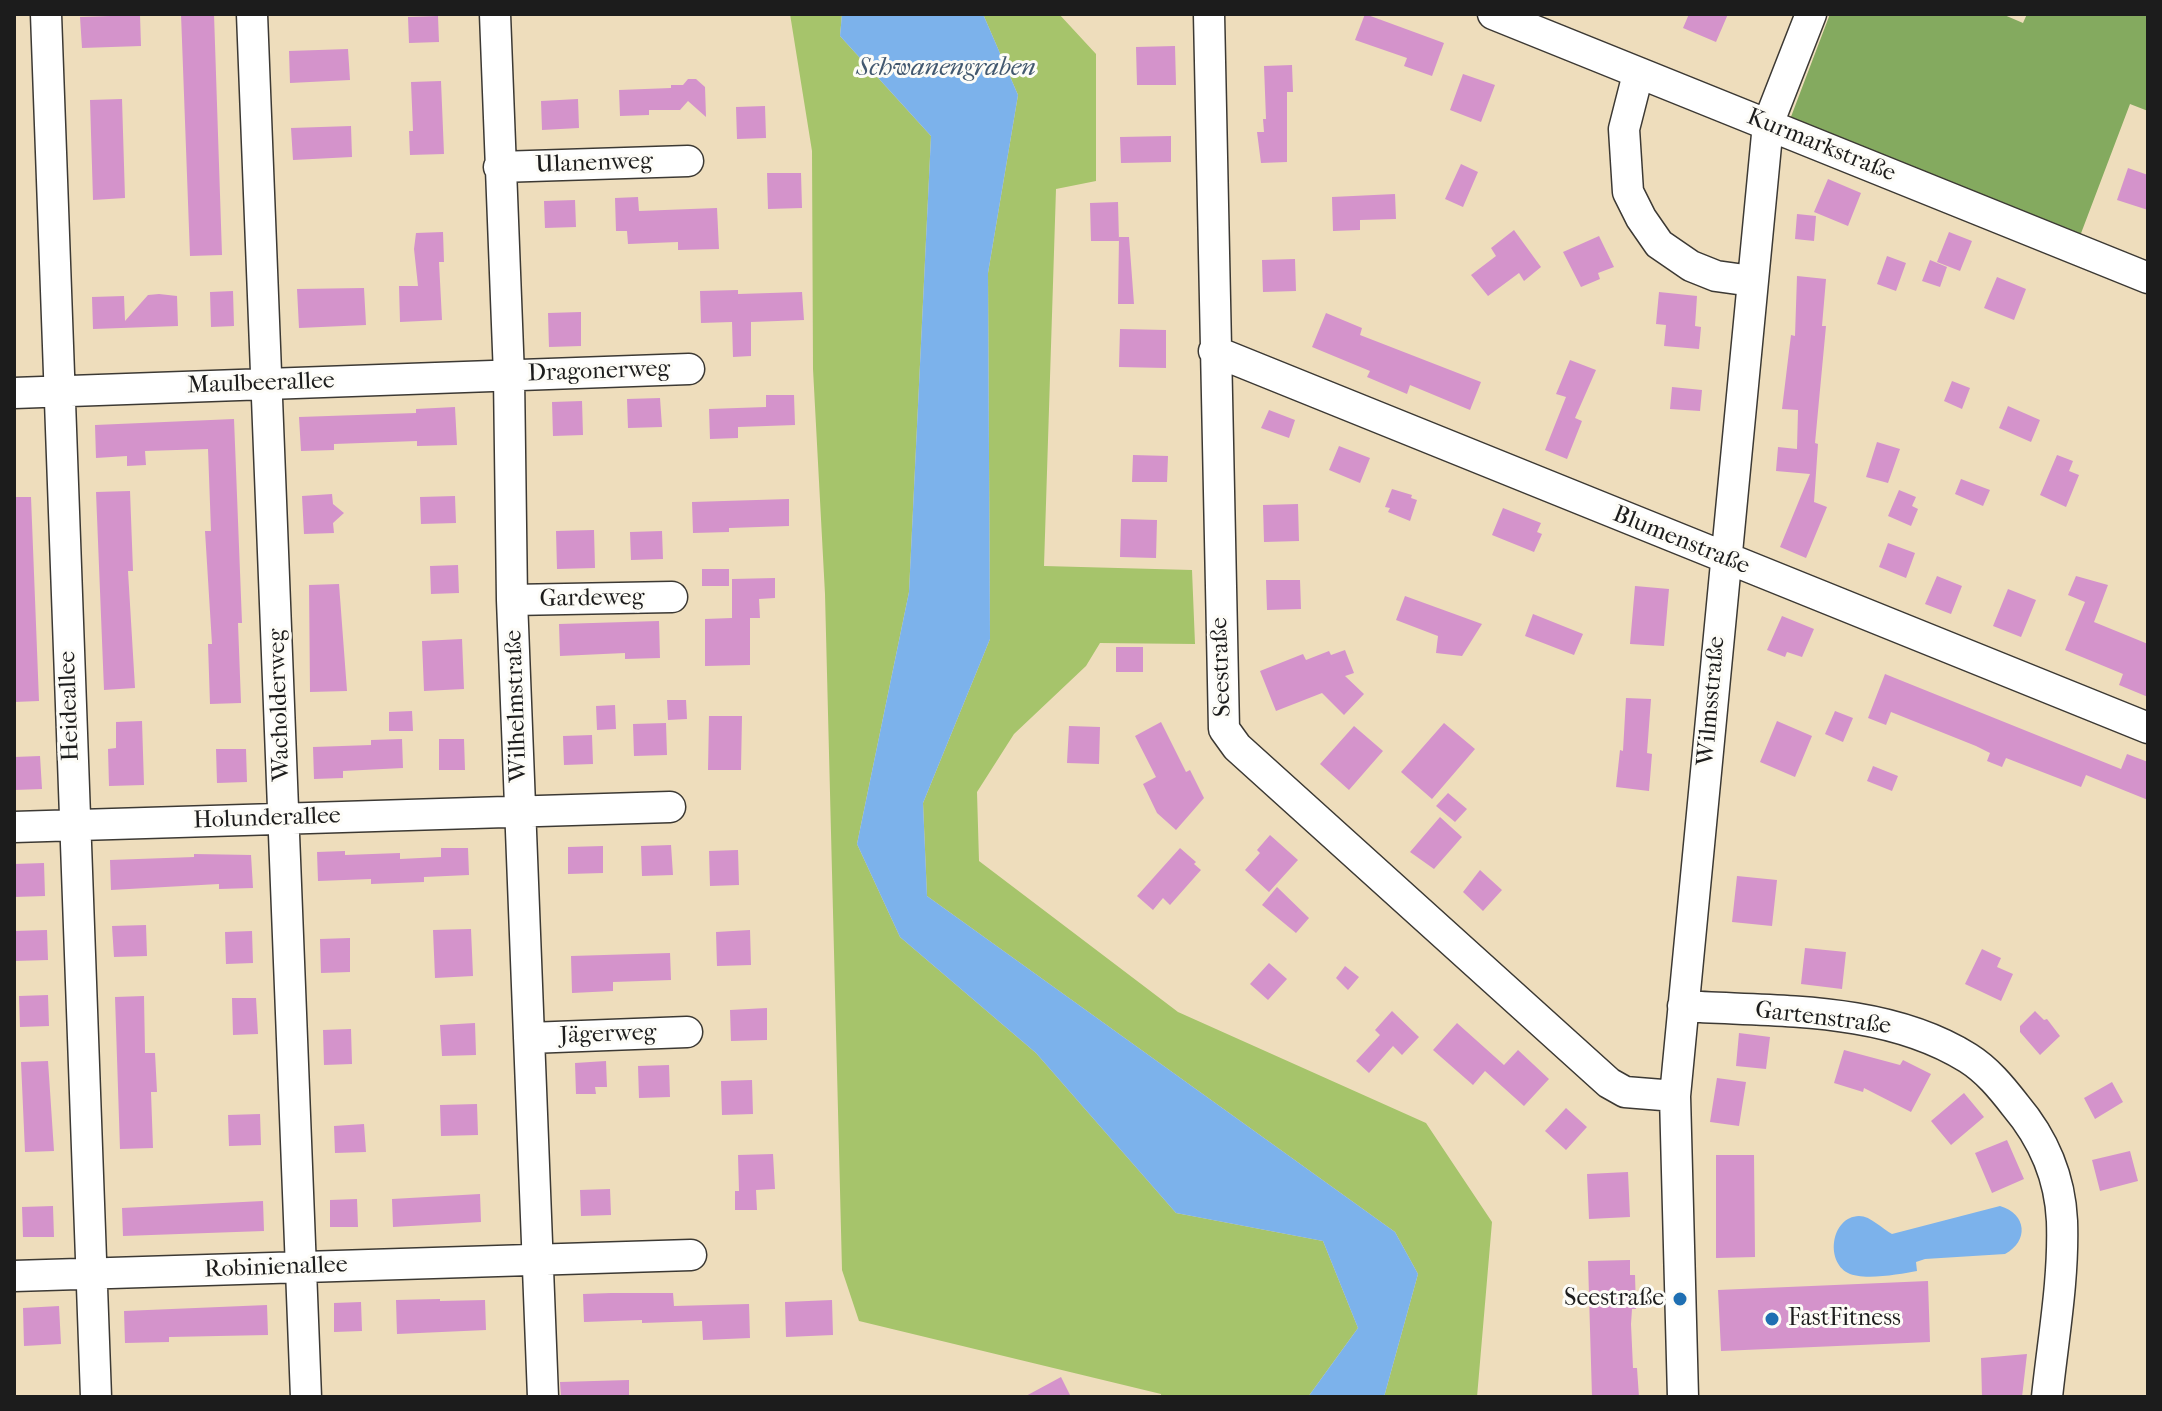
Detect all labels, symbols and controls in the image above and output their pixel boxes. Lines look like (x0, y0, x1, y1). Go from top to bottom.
water label: Schwanengraben (856, 53, 1036, 85)
street label: Kurmarkstraße (1742, 103, 1900, 189)
street label: Ulanenweg (535, 148, 653, 180)
street label: Dragonerweg (527, 355, 671, 389)
street label: Maulbeerallee (187, 367, 335, 401)
street label: Blumenstraße (1608, 500, 1754, 582)
street label: Gardeweg (539, 584, 645, 614)
street label: Seestraße (1206, 617, 1238, 717)
street label: Wacholderweg (263, 628, 297, 782)
street label: Wilhelmstraße (500, 629, 534, 783)
street label: Wilmsstraße (1692, 635, 1732, 767)
street label: Heideallee (54, 650, 86, 762)
street label: Holunderallee (193, 802, 341, 836)
street label: Gartenstraße (1753, 996, 1893, 1042)
street label: Jägerweg (559, 1019, 657, 1051)
street label: Robinienallee (204, 1251, 348, 1285)
place label: Seestraße (1564, 1285, 1664, 1313)
marker: Seestraße (1671, 1290, 1689, 1308)
place label: FastFitness (1788, 1305, 1901, 1333)
marker: FastFitness (1763, 1310, 1781, 1328)

